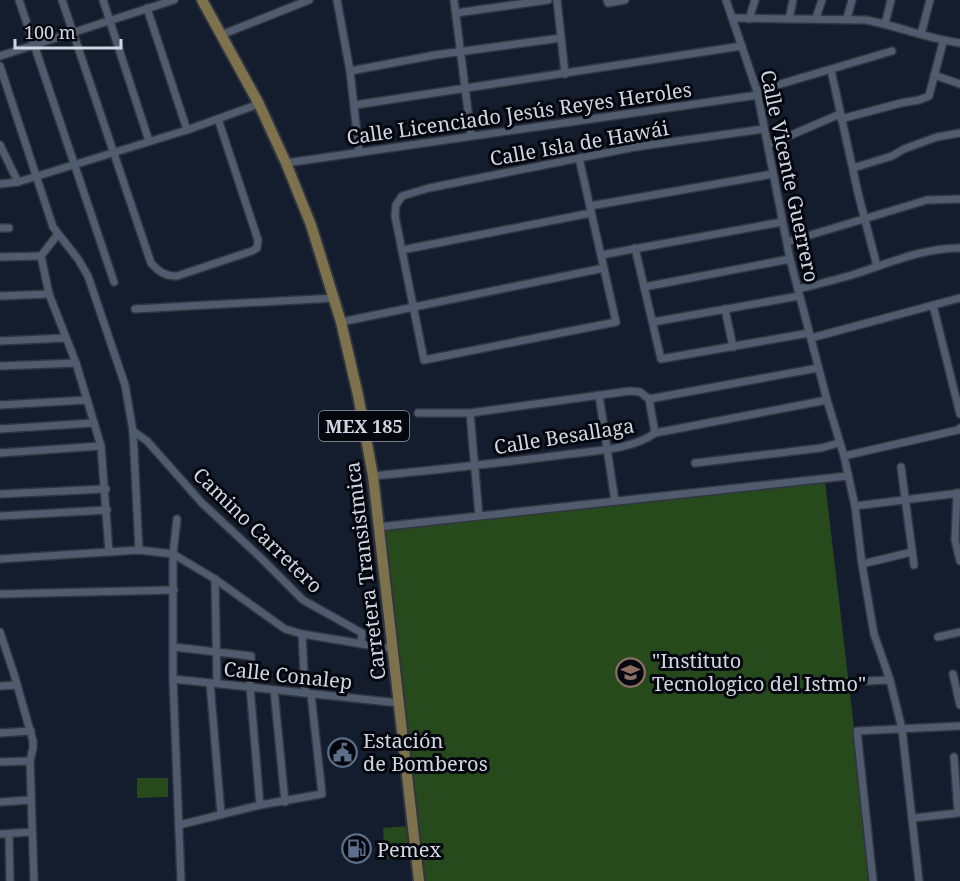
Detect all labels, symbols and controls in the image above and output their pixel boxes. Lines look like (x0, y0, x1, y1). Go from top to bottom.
scale bar (15, 12, 122, 50)
text: 100 m (24, 20, 76, 44)
street label: Calle Vicente Guerrero (754, 67, 826, 285)
street label: Calle Licenciado Jesús Reyes Heroles (345, 75, 693, 151)
street label: Calle Isla de Hawái (487, 114, 671, 172)
road number: MEX 185 (319, 411, 409, 441)
street label: Calle Besallaga (492, 412, 636, 460)
street label: Carretera Transistmica (338, 460, 392, 682)
street label: Camino Carretero (187, 461, 329, 599)
place label: "Instituto Tecnologico del Istmo" (652, 647, 866, 697)
street label: Calle Conalep (222, 655, 354, 695)
school or university icon: "Instituto Tecnologico del Istmo" (615, 656, 647, 688)
place label: Estación de Bomberos (363, 727, 488, 777)
public building icon: Estación de Bomberos (326, 736, 358, 768)
fuel station icon: Pemex (340, 833, 372, 865)
place label: Pemex (377, 836, 441, 863)

